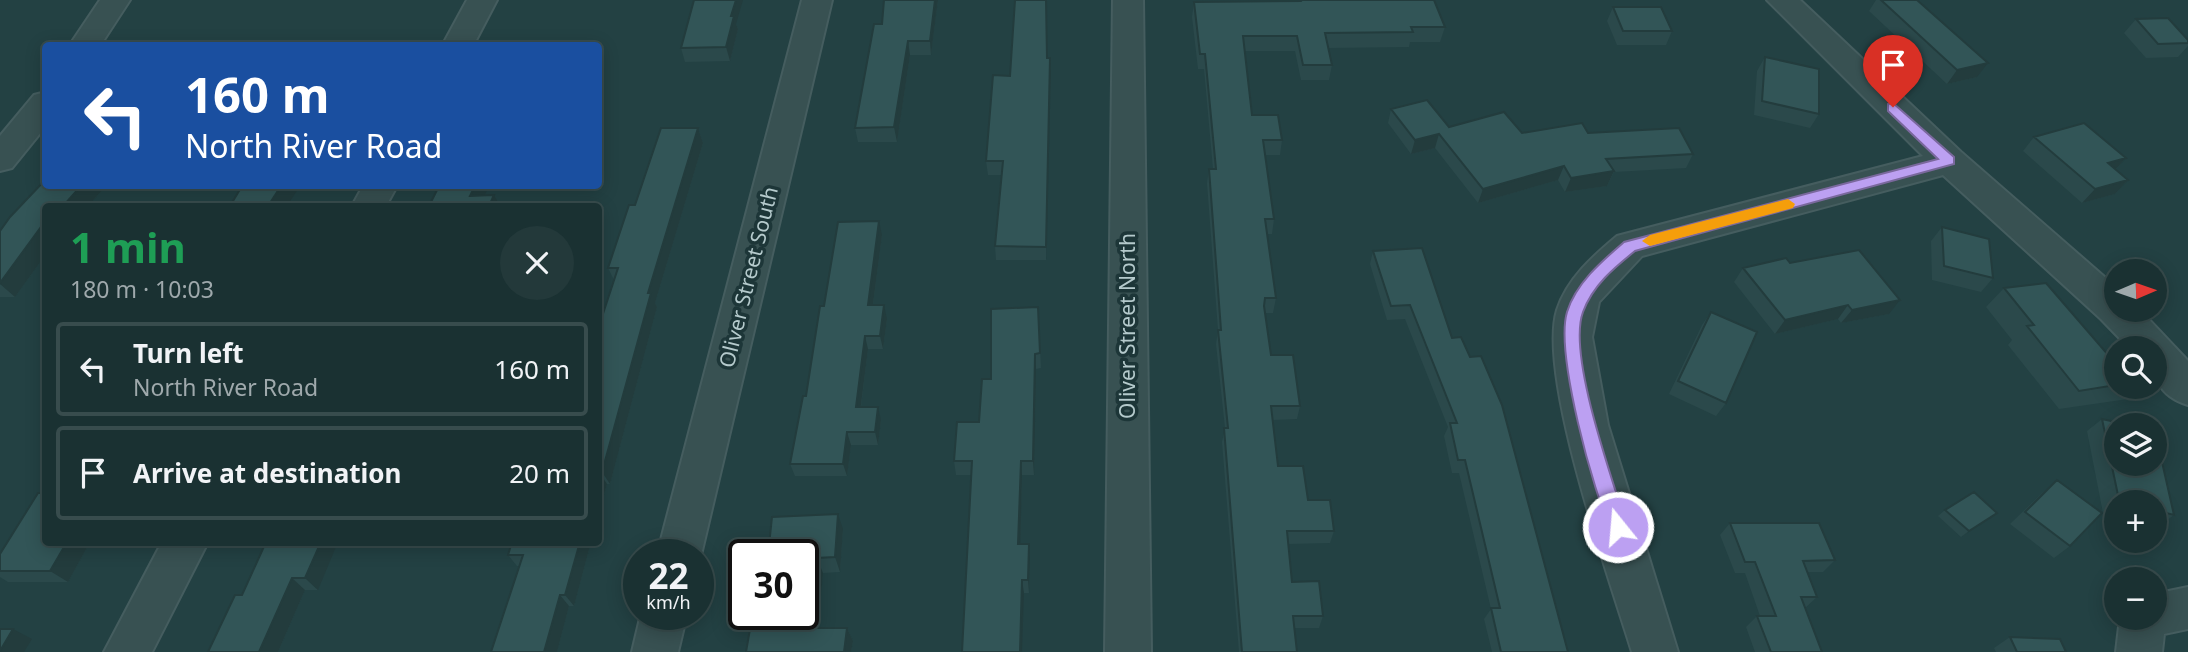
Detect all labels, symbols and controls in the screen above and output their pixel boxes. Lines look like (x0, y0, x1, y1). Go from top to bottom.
pin (1863, 35, 1923, 107)
icon: arrive (1874, 46, 1912, 84)
text: 160 m (185, 61, 330, 127)
icon: left (70, 70, 161, 161)
text: North River Road (185, 124, 442, 167)
street label: Oliver Street South (712, 183, 784, 371)
text: 1 min (70, 218, 186, 275)
button: close (500, 226, 574, 300)
street label: Oliver Street North (1113, 233, 1141, 419)
north arrow (2104, 259, 2166, 322)
map controls (2104, 259, 2167, 630)
text: 180 m · 10:03 (70, 273, 214, 305)
text: Turn left (133, 335, 244, 371)
button: search (2104, 336, 2167, 399)
icon: left (74, 350, 112, 388)
text: 160 m (494, 351, 570, 387)
text: North River Road (133, 371, 318, 403)
button: layers (2104, 413, 2167, 476)
icon: arrive (74, 454, 112, 492)
text: Arrive at destination (133, 455, 402, 491)
text: 20 m (509, 455, 570, 491)
position arrow (1581, 490, 1655, 564)
button: + (2104, 490, 2167, 553)
speed limit sign: 30 (728, 539, 819, 630)
text: 22 (648, 552, 689, 599)
button: − (2104, 567, 2167, 630)
text: km/h (646, 590, 691, 614)

